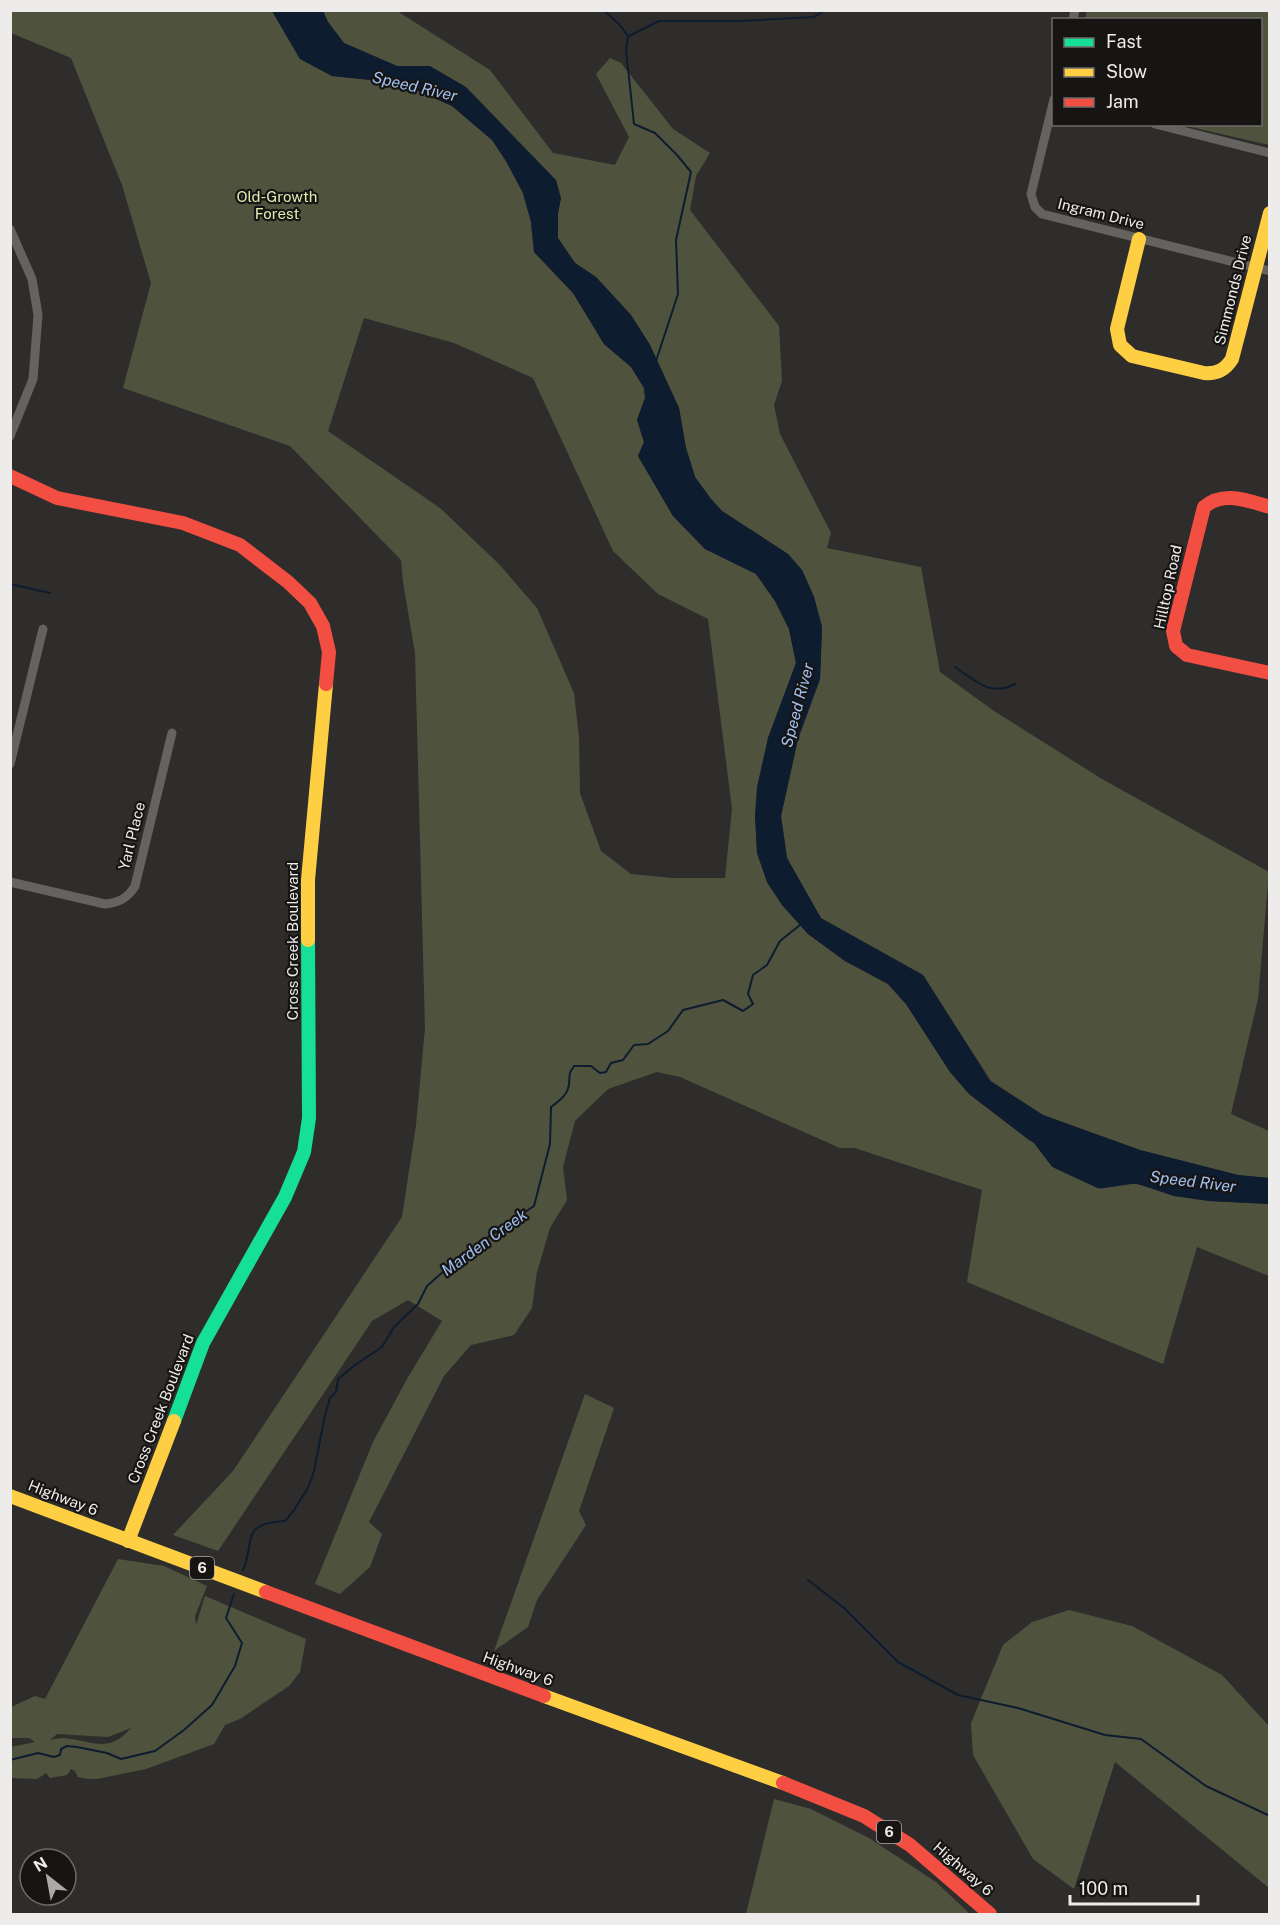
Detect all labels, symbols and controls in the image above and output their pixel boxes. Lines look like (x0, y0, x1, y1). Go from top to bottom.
legend (1052, 18, 1262, 126)
text: Fast (1106, 31, 1142, 52)
text: Slow (1106, 61, 1147, 82)
water label: Speed River (370, 67, 460, 106)
text: Jam (1106, 91, 1139, 112)
park label: Old-Growth Forest (236, 188, 318, 222)
street label: Ingram Drive (1056, 195, 1146, 232)
street label: Simmonds Drive (1211, 233, 1254, 347)
street label: Hilltop Road (1150, 543, 1185, 631)
water label: Speed River (777, 660, 818, 750)
street label: Yarl Place (115, 800, 148, 872)
street label: Cross Creek Boulevard (284, 862, 301, 1020)
water label: Speed River (1149, 1167, 1238, 1196)
water label: Marden Creek (438, 1205, 531, 1280)
street label: Cross Creek Boulevard (124, 1332, 197, 1486)
street label: Highway 6 (26, 1476, 101, 1519)
road number: 6 (190, 1557, 214, 1579)
street label: Highway 6 (481, 1648, 556, 1689)
road number: 6 (877, 1821, 901, 1843)
street label: Highway 6 (930, 1838, 997, 1899)
north arrow (18, 1847, 78, 1907)
text: N (30, 1853, 51, 1876)
scale bar (1070, 1868, 1198, 1906)
text: 100 m (1079, 1878, 1128, 1899)

